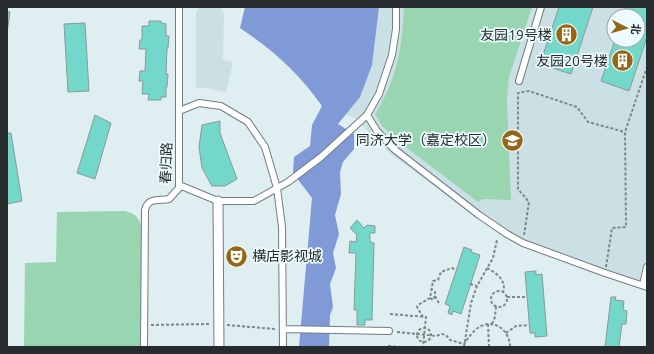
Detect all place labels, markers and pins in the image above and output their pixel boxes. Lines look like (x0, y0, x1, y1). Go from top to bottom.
building icon: 友园19号楼 (554, 22, 580, 48)
place label: 友园19号楼 (480, 27, 552, 43)
building icon: 友园20号楼 (610, 48, 636, 74)
place label: 友园20号楼 (536, 53, 608, 69)
school or university icon: 同济大学（嘉定校区） (499, 127, 525, 153)
place label: 同济大学（嘉定校区） (356, 132, 496, 148)
theatre icon: 横店影视城 (224, 243, 250, 269)
place label: 横店影视城 (252, 248, 322, 264)

